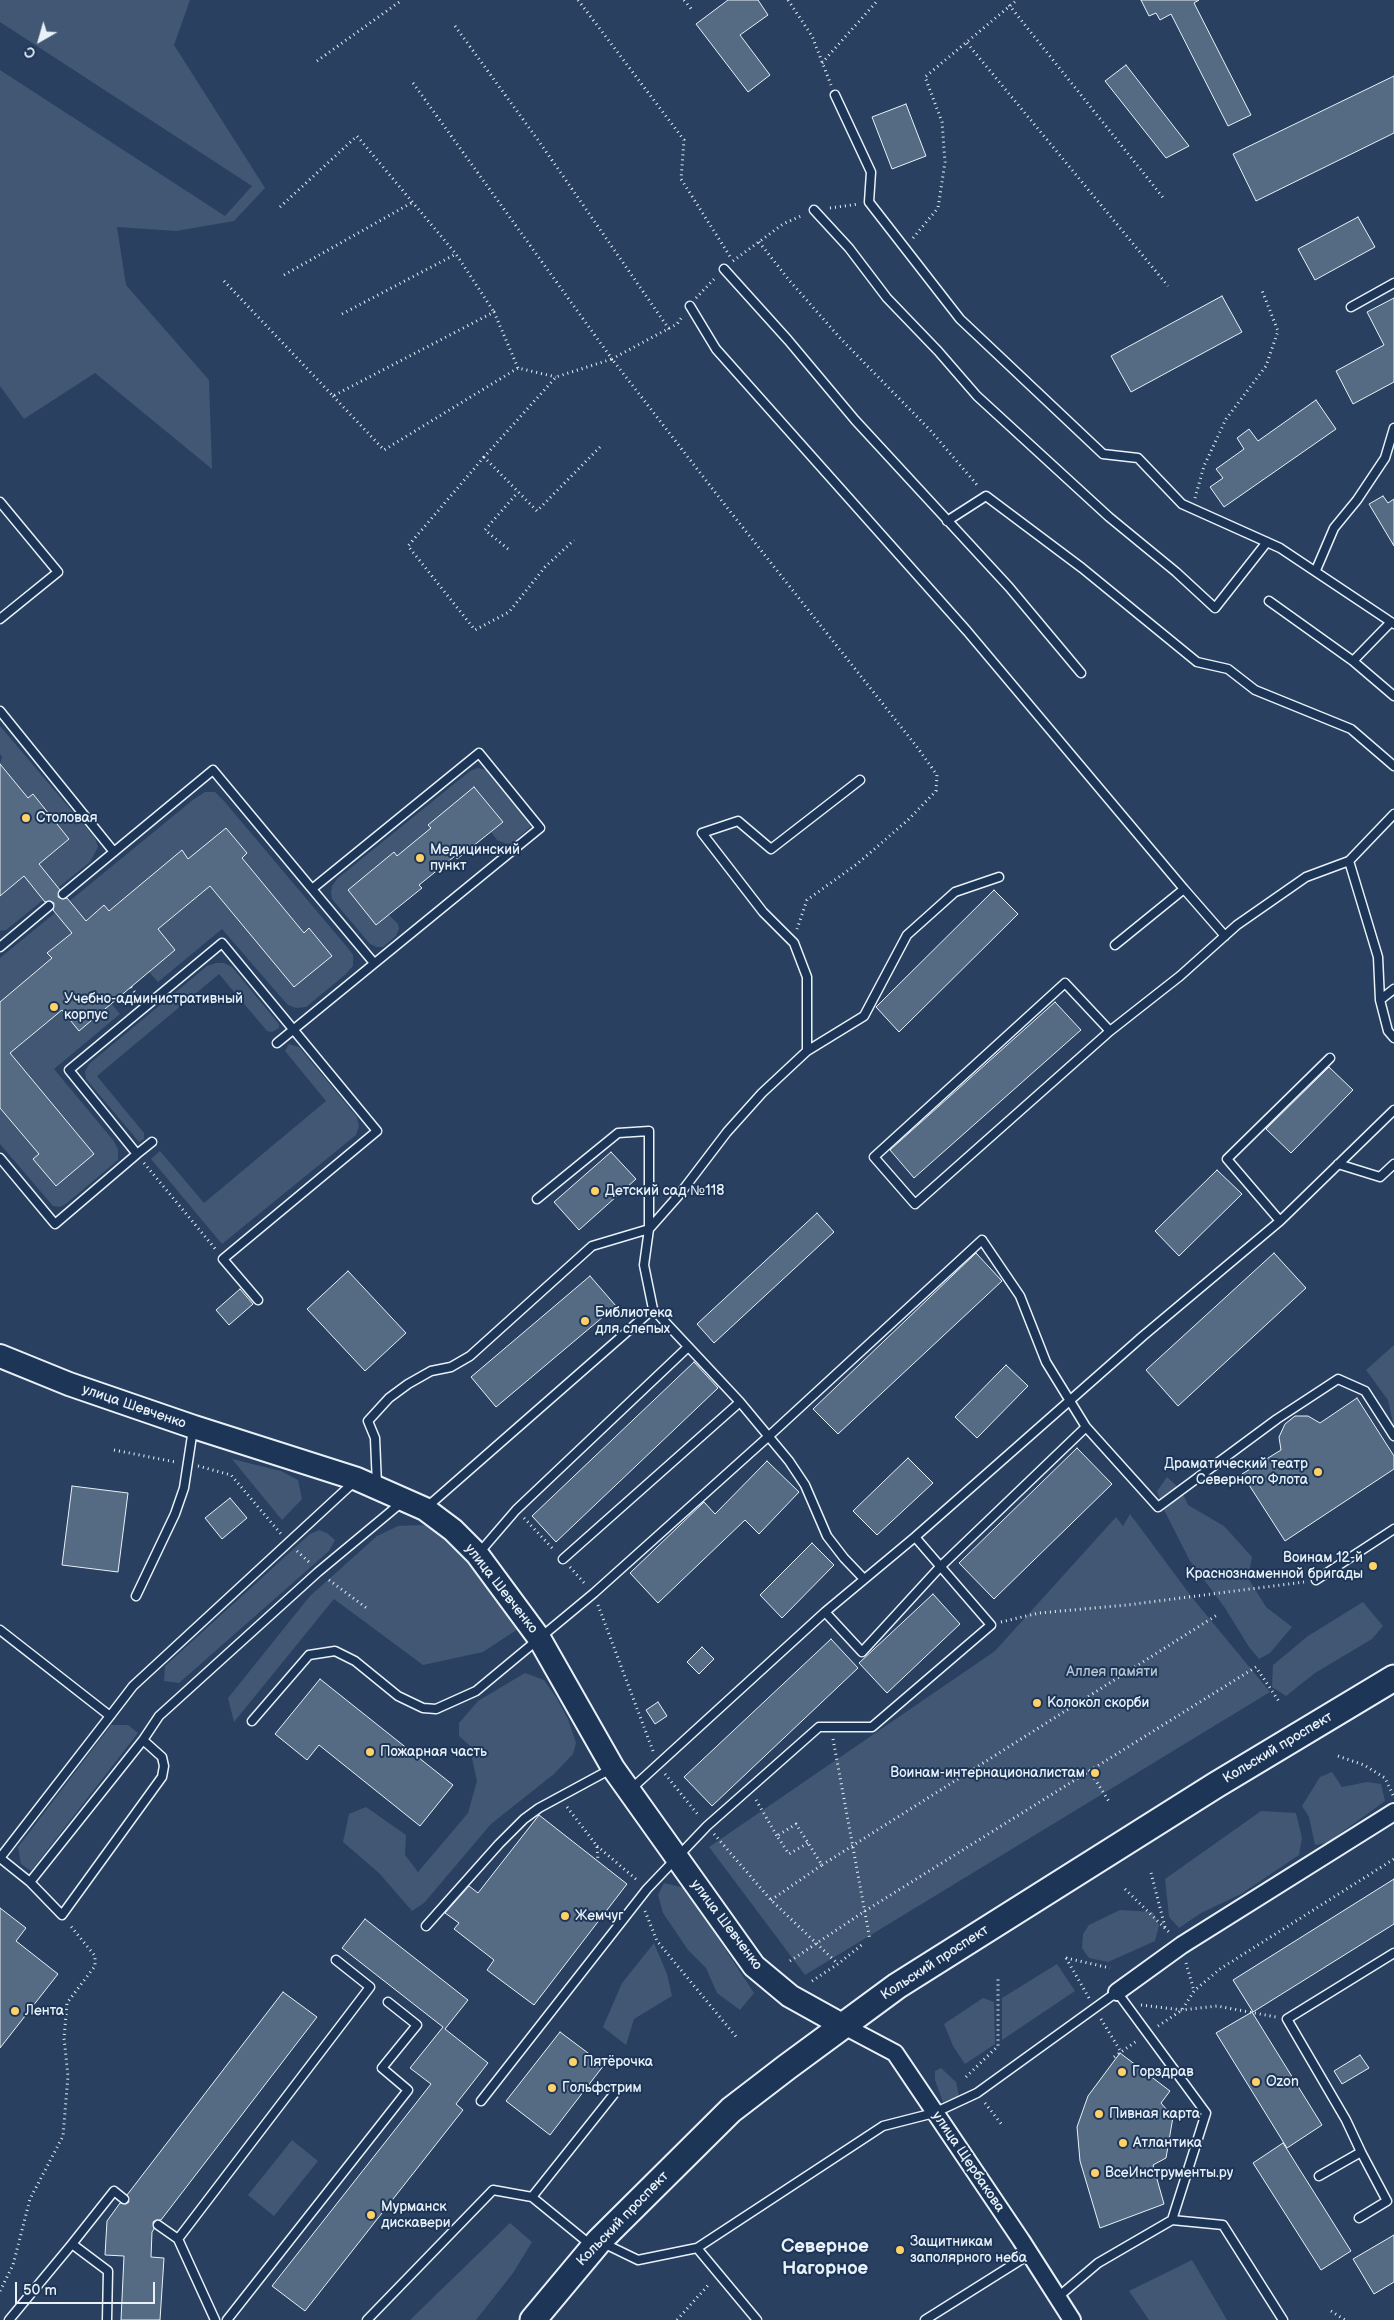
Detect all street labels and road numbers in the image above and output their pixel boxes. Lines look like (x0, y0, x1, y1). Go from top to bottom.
street label: улица Шевченко (80, 1381, 188, 1433)
street label: улица Шевченко (461, 1541, 541, 1637)
street label: Кольский проспект (1220, 1709, 1336, 1787)
street label: улица Шевченко (687, 1877, 765, 1973)
street label: Кольский проспект (878, 1922, 992, 2004)
street label: улица Щербакова (928, 2108, 1008, 2216)
street label: Кольский проспект (574, 2168, 672, 2270)

